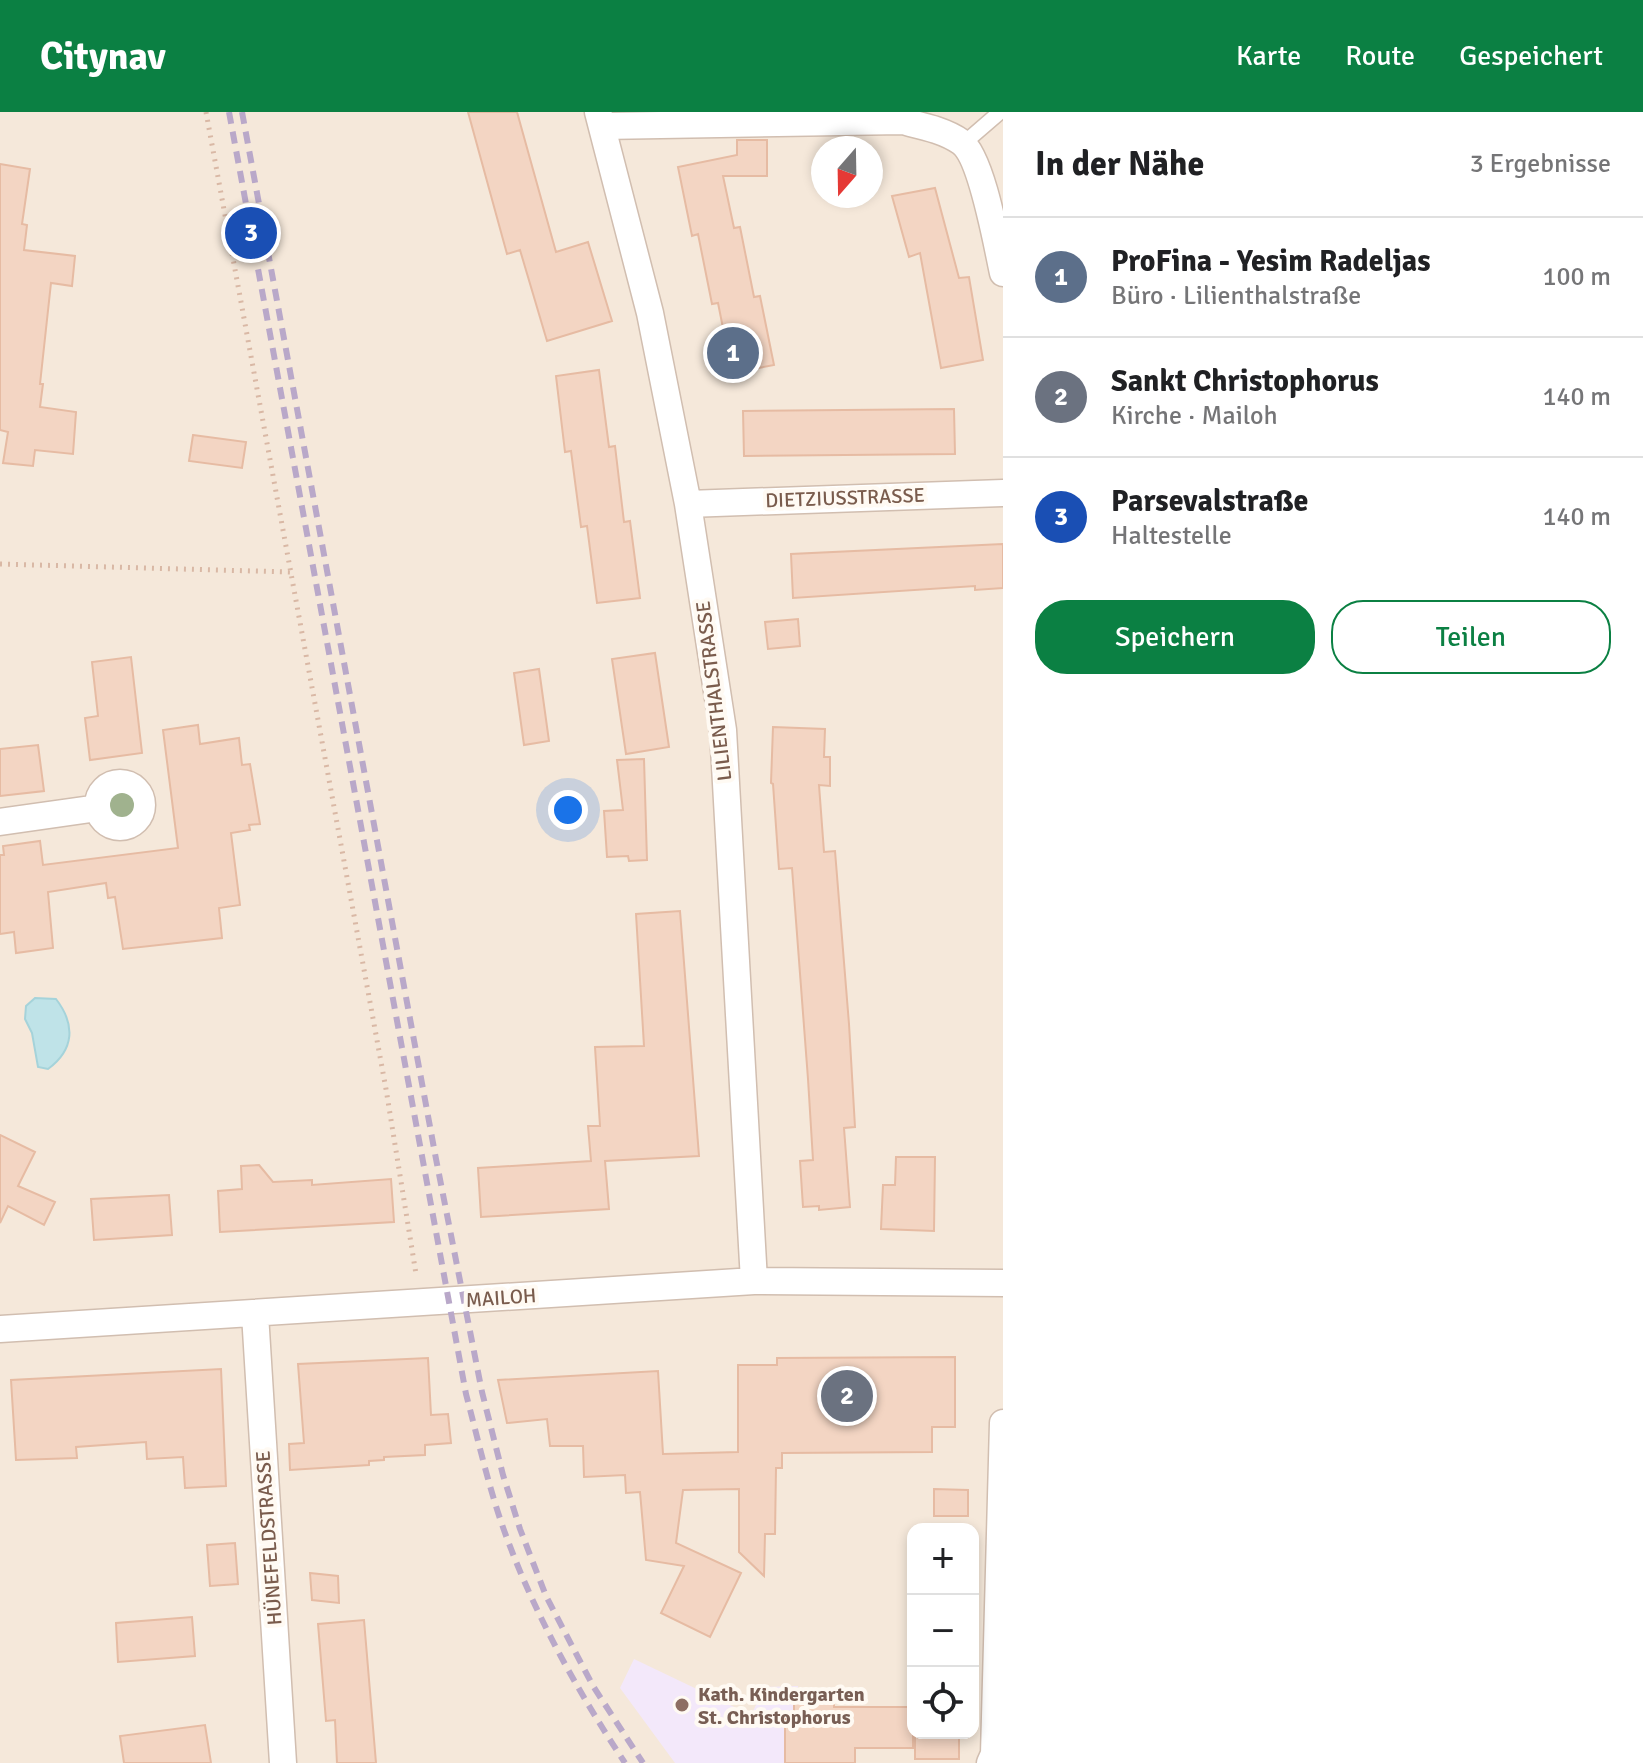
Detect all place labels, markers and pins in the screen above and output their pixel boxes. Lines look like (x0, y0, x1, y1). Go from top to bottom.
pin: 3 (225, 203, 277, 263)
pin: 1 (707, 323, 759, 383)
pin: 2 (821, 1366, 873, 1426)
place label: Kath. Kindergarten St. Christophorus (698, 1682, 865, 1730)
marker: Kath. Kindergarten St. Christophorus (673, 1696, 691, 1714)

